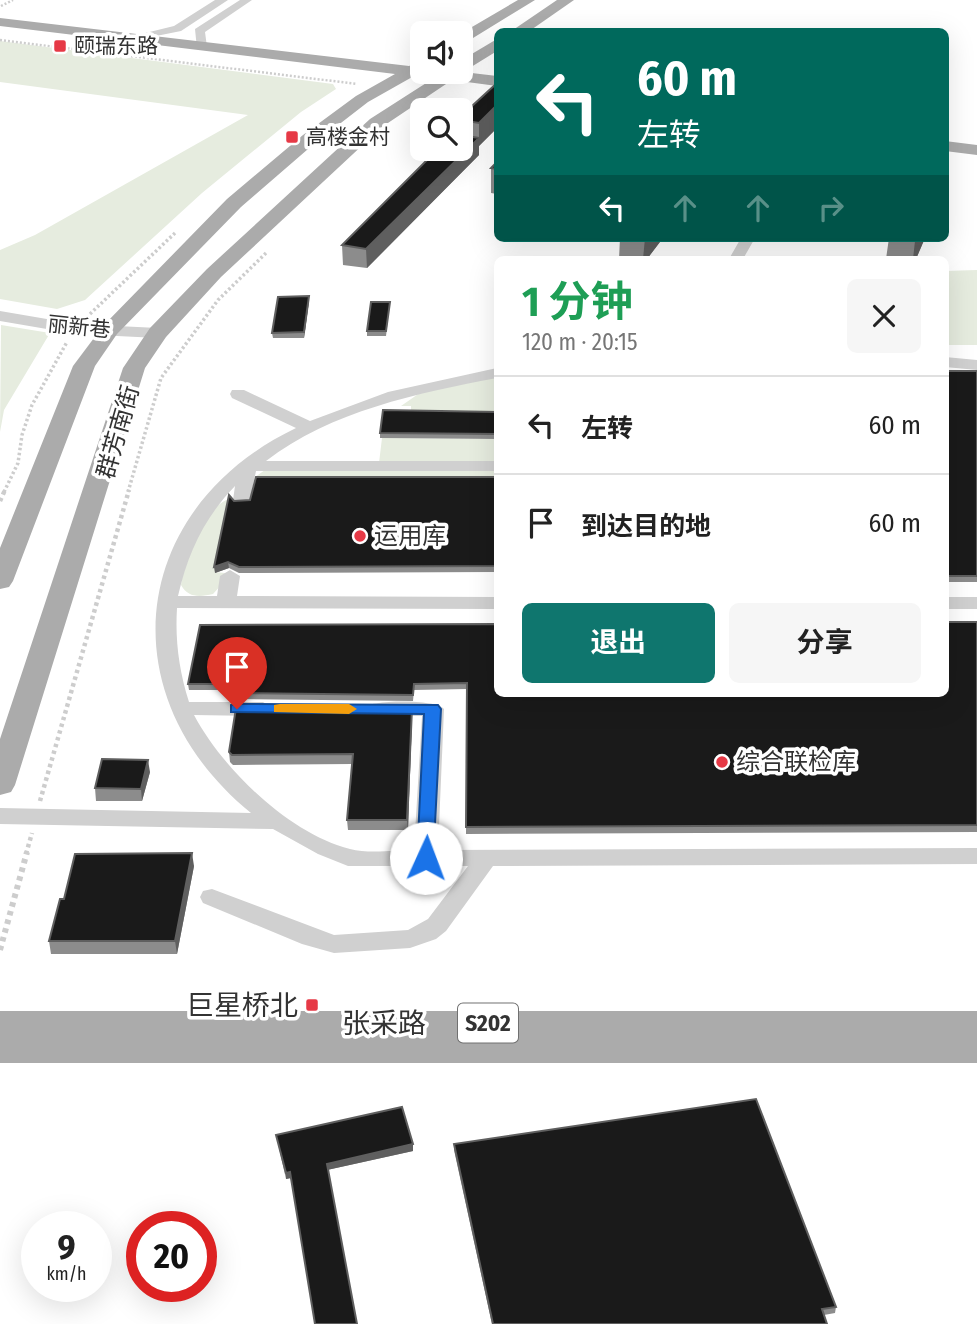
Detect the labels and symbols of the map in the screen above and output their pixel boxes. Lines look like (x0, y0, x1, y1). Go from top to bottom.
place label: 颐瑞东路 (74, 33, 158, 59)
marker: 颐瑞东路 (52, 38, 68, 54)
place label: 高楼金村 (306, 124, 390, 150)
marker: 高楼金村 (284, 129, 300, 145)
street label: 丽新巷 (46, 311, 112, 343)
street label: 群芳南街 (91, 382, 145, 482)
place label: 运用库 (374, 522, 446, 550)
marker: 运用库 (352, 528, 368, 544)
pin (207, 637, 267, 709)
place label: 综合联检库 (736, 748, 856, 776)
marker: 综合联检库 (714, 754, 730, 770)
position arrow (389, 821, 463, 895)
place label: 巨星桥北 (186, 989, 298, 1022)
marker: 巨星桥北 (304, 997, 320, 1013)
road number: S202 (458, 1004, 518, 1042)
street label: 张采路 (342, 1007, 426, 1040)
speed limit sign: 20 (126, 1211, 217, 1302)

